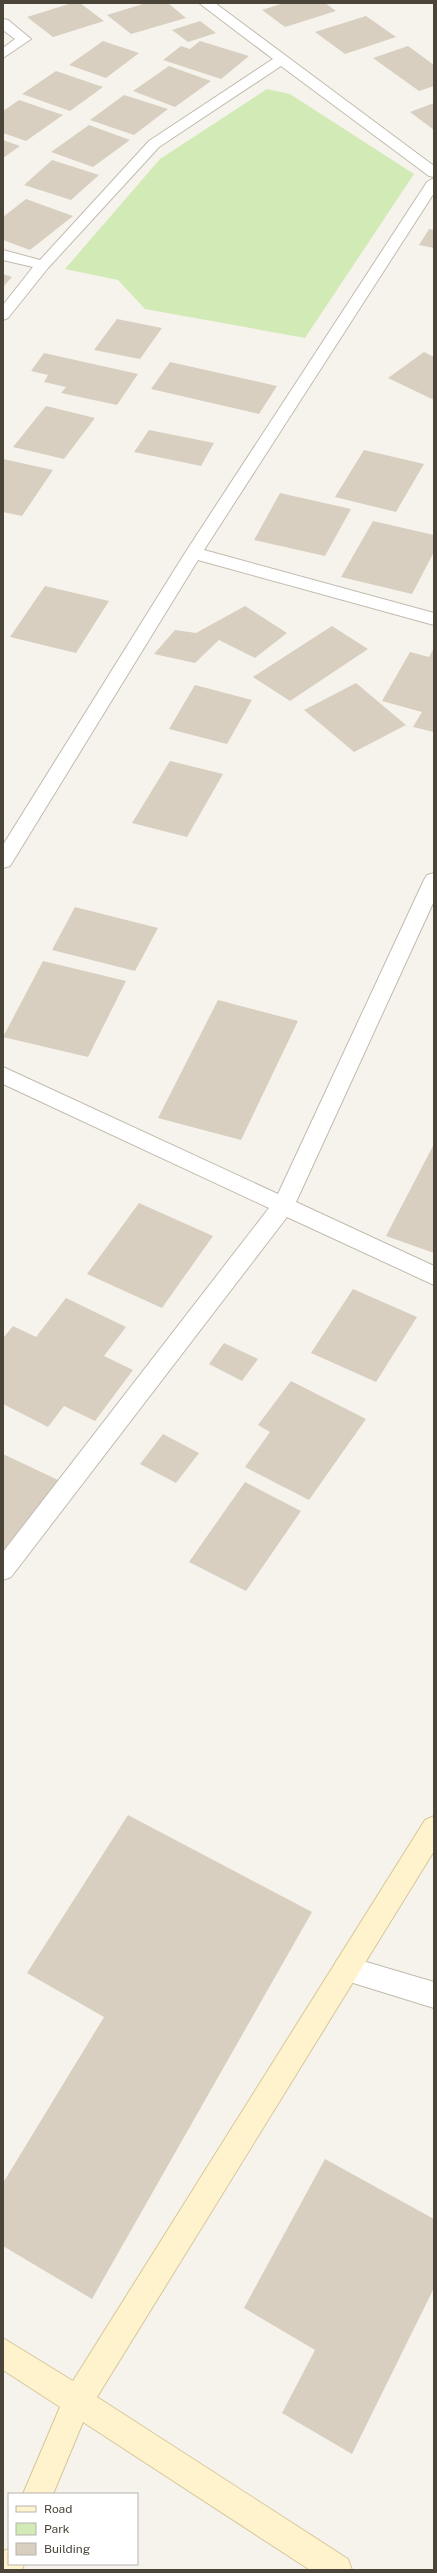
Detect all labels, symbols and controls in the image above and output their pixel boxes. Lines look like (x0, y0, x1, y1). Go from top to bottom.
legend (8, 2493, 138, 2565)
text: Road (44, 2502, 72, 2516)
text: Park (44, 2522, 70, 2536)
text: Building (44, 2542, 90, 2556)

